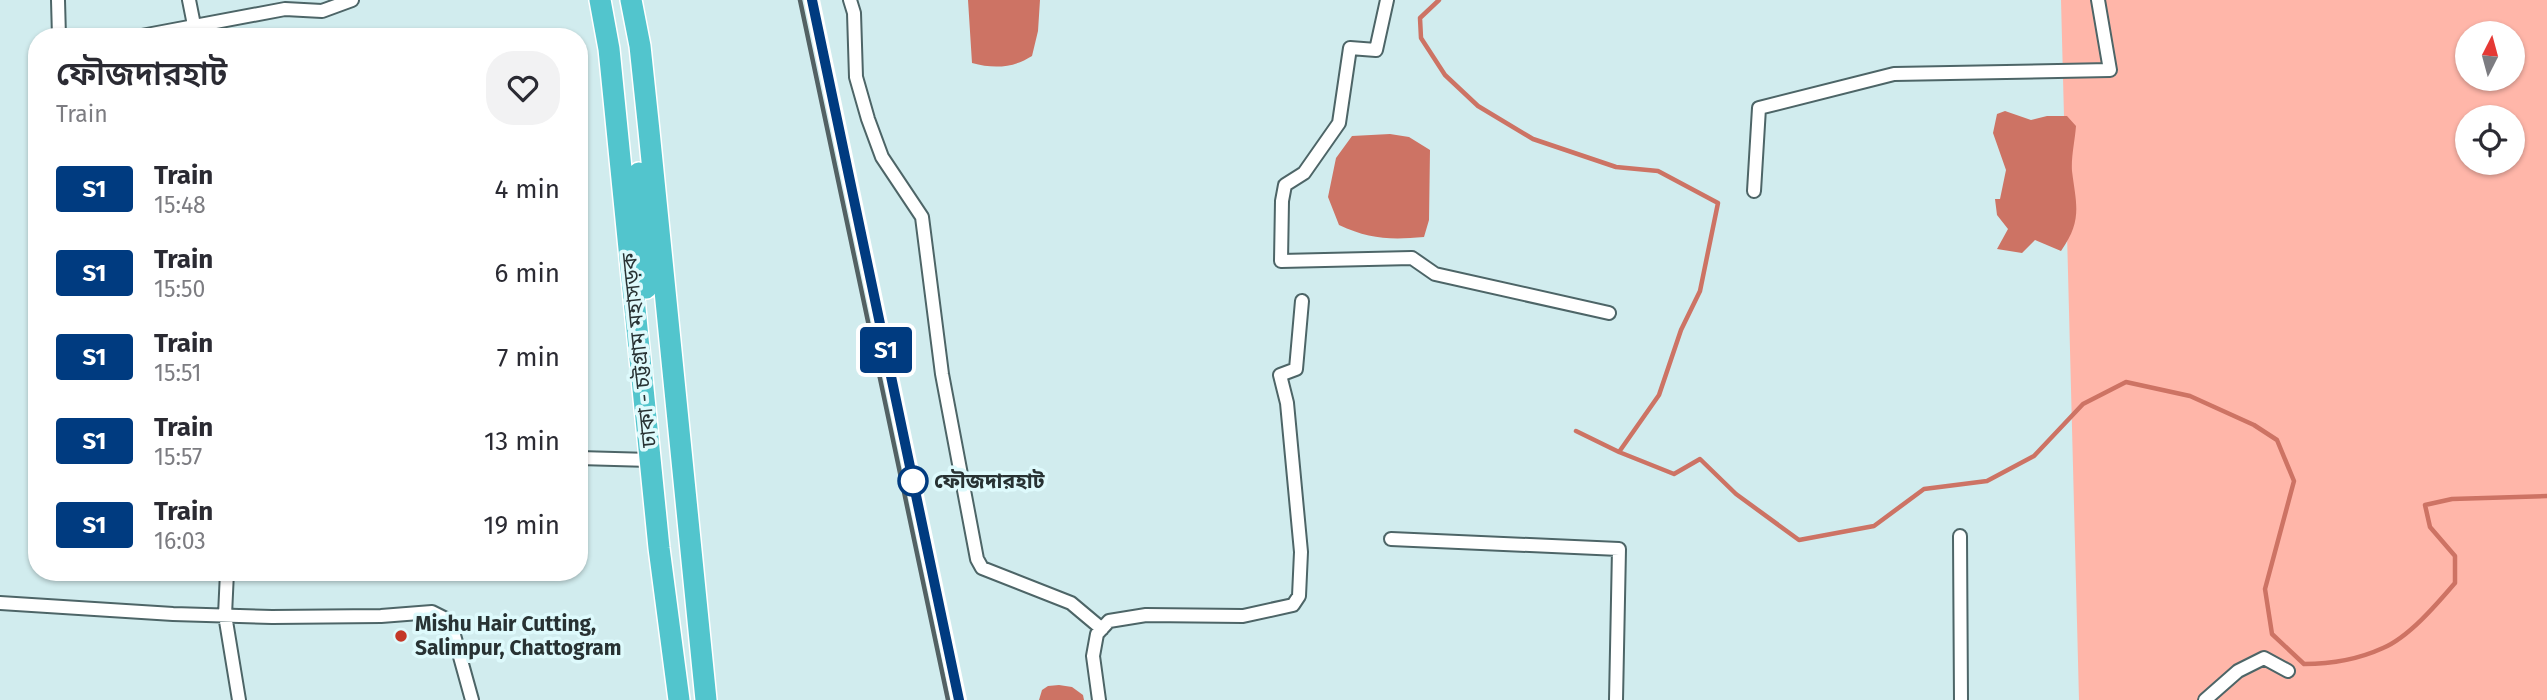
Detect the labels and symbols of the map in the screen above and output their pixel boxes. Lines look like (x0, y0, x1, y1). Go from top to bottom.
north arrow (2455, 21, 2525, 91)
street label: ঢাকা - চট্টগ্রাম মহাসড়ক (616, 250, 662, 450)
line badge: S1 (854, 327, 917, 373)
marker: ফৌজদারহাট (898, 466, 928, 496)
place label: ফৌজদারহাট (934, 468, 1045, 494)
place label: Mishu Hair Cutting, Salimpur, Chattogram (415, 611, 622, 661)
marker: Mishu Hair Cutting, Salimpur, Chattogram (393, 628, 409, 644)

